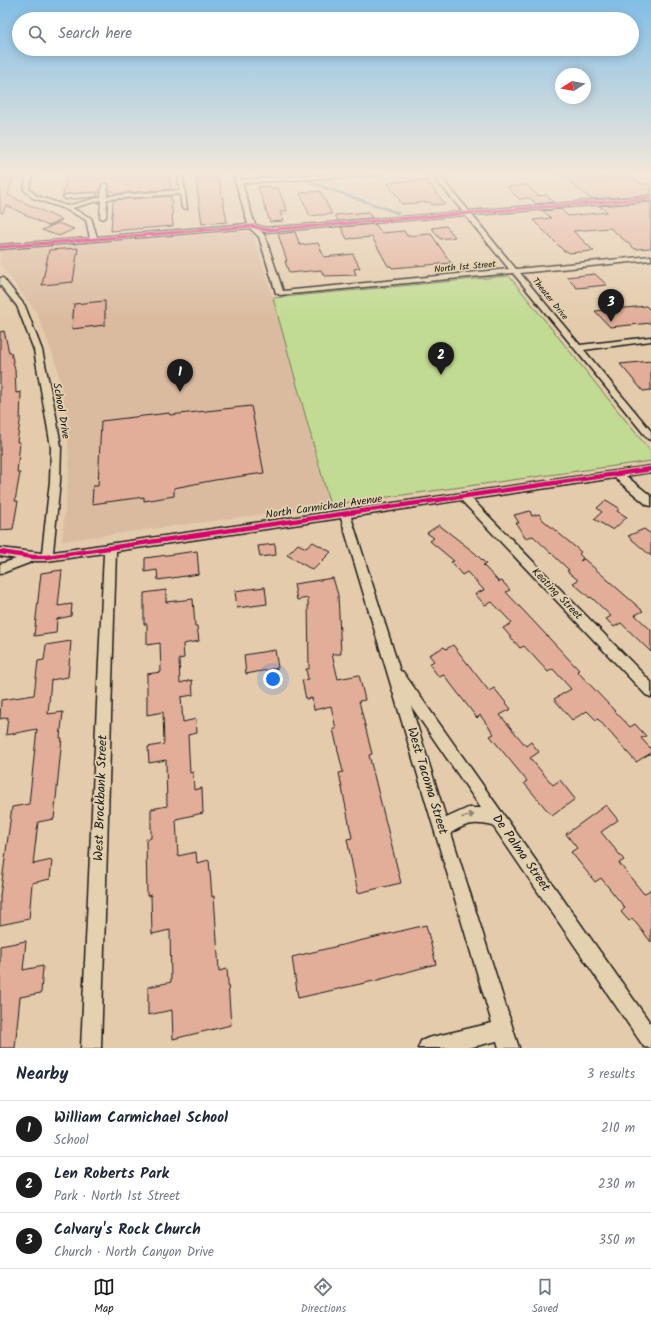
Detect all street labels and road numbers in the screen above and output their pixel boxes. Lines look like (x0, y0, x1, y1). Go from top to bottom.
street label: North 1st Street (434, 257, 497, 277)
street label: Theater Drive (528, 275, 572, 323)
street label: School Drive (47, 382, 75, 441)
street label: North Carmichael Avenue (264, 490, 384, 524)
street label: Keating Street (527, 564, 587, 625)
street label: West Tacoma Street (401, 725, 454, 838)
street label: West Brockbank Street (88, 734, 114, 861)
street label: De Palma Street (486, 810, 556, 897)

